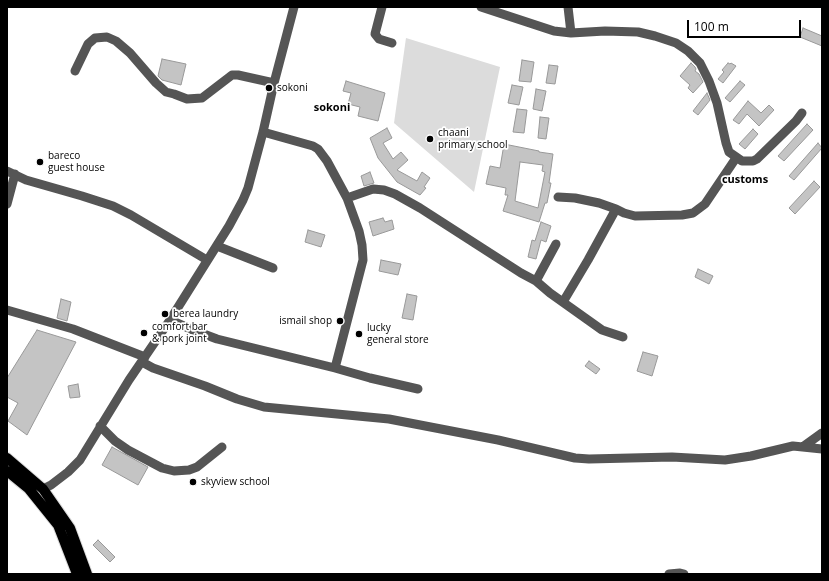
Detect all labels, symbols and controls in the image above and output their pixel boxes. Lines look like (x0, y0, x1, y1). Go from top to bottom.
scale bar (689, 12, 803, 38)
text: 100 m (694, 18, 729, 35)
place label: sokoni (277, 82, 308, 94)
marker: sokoni (264, 83, 274, 93)
district label: sokoni (314, 101, 350, 115)
place label: chaani primary school (438, 127, 507, 150)
marker: chaani primary school (425, 134, 435, 144)
place label: bareco guest house (48, 150, 105, 174)
marker: bareco guest house (35, 157, 45, 167)
district label: customs (722, 173, 768, 187)
place label: berea laundry (173, 308, 238, 320)
marker: berea laundry (160, 309, 170, 319)
place label: ismail shop (279, 315, 332, 327)
marker: ismail shop (335, 316, 345, 326)
place label: comfort bar & pork joint (152, 321, 207, 344)
place label: lucky general store (367, 322, 429, 346)
marker: comfort bar & pork joint (139, 328, 149, 338)
marker: lucky general store (354, 329, 364, 339)
place label: skyview school (201, 476, 270, 488)
marker: skyview school (188, 477, 198, 487)

